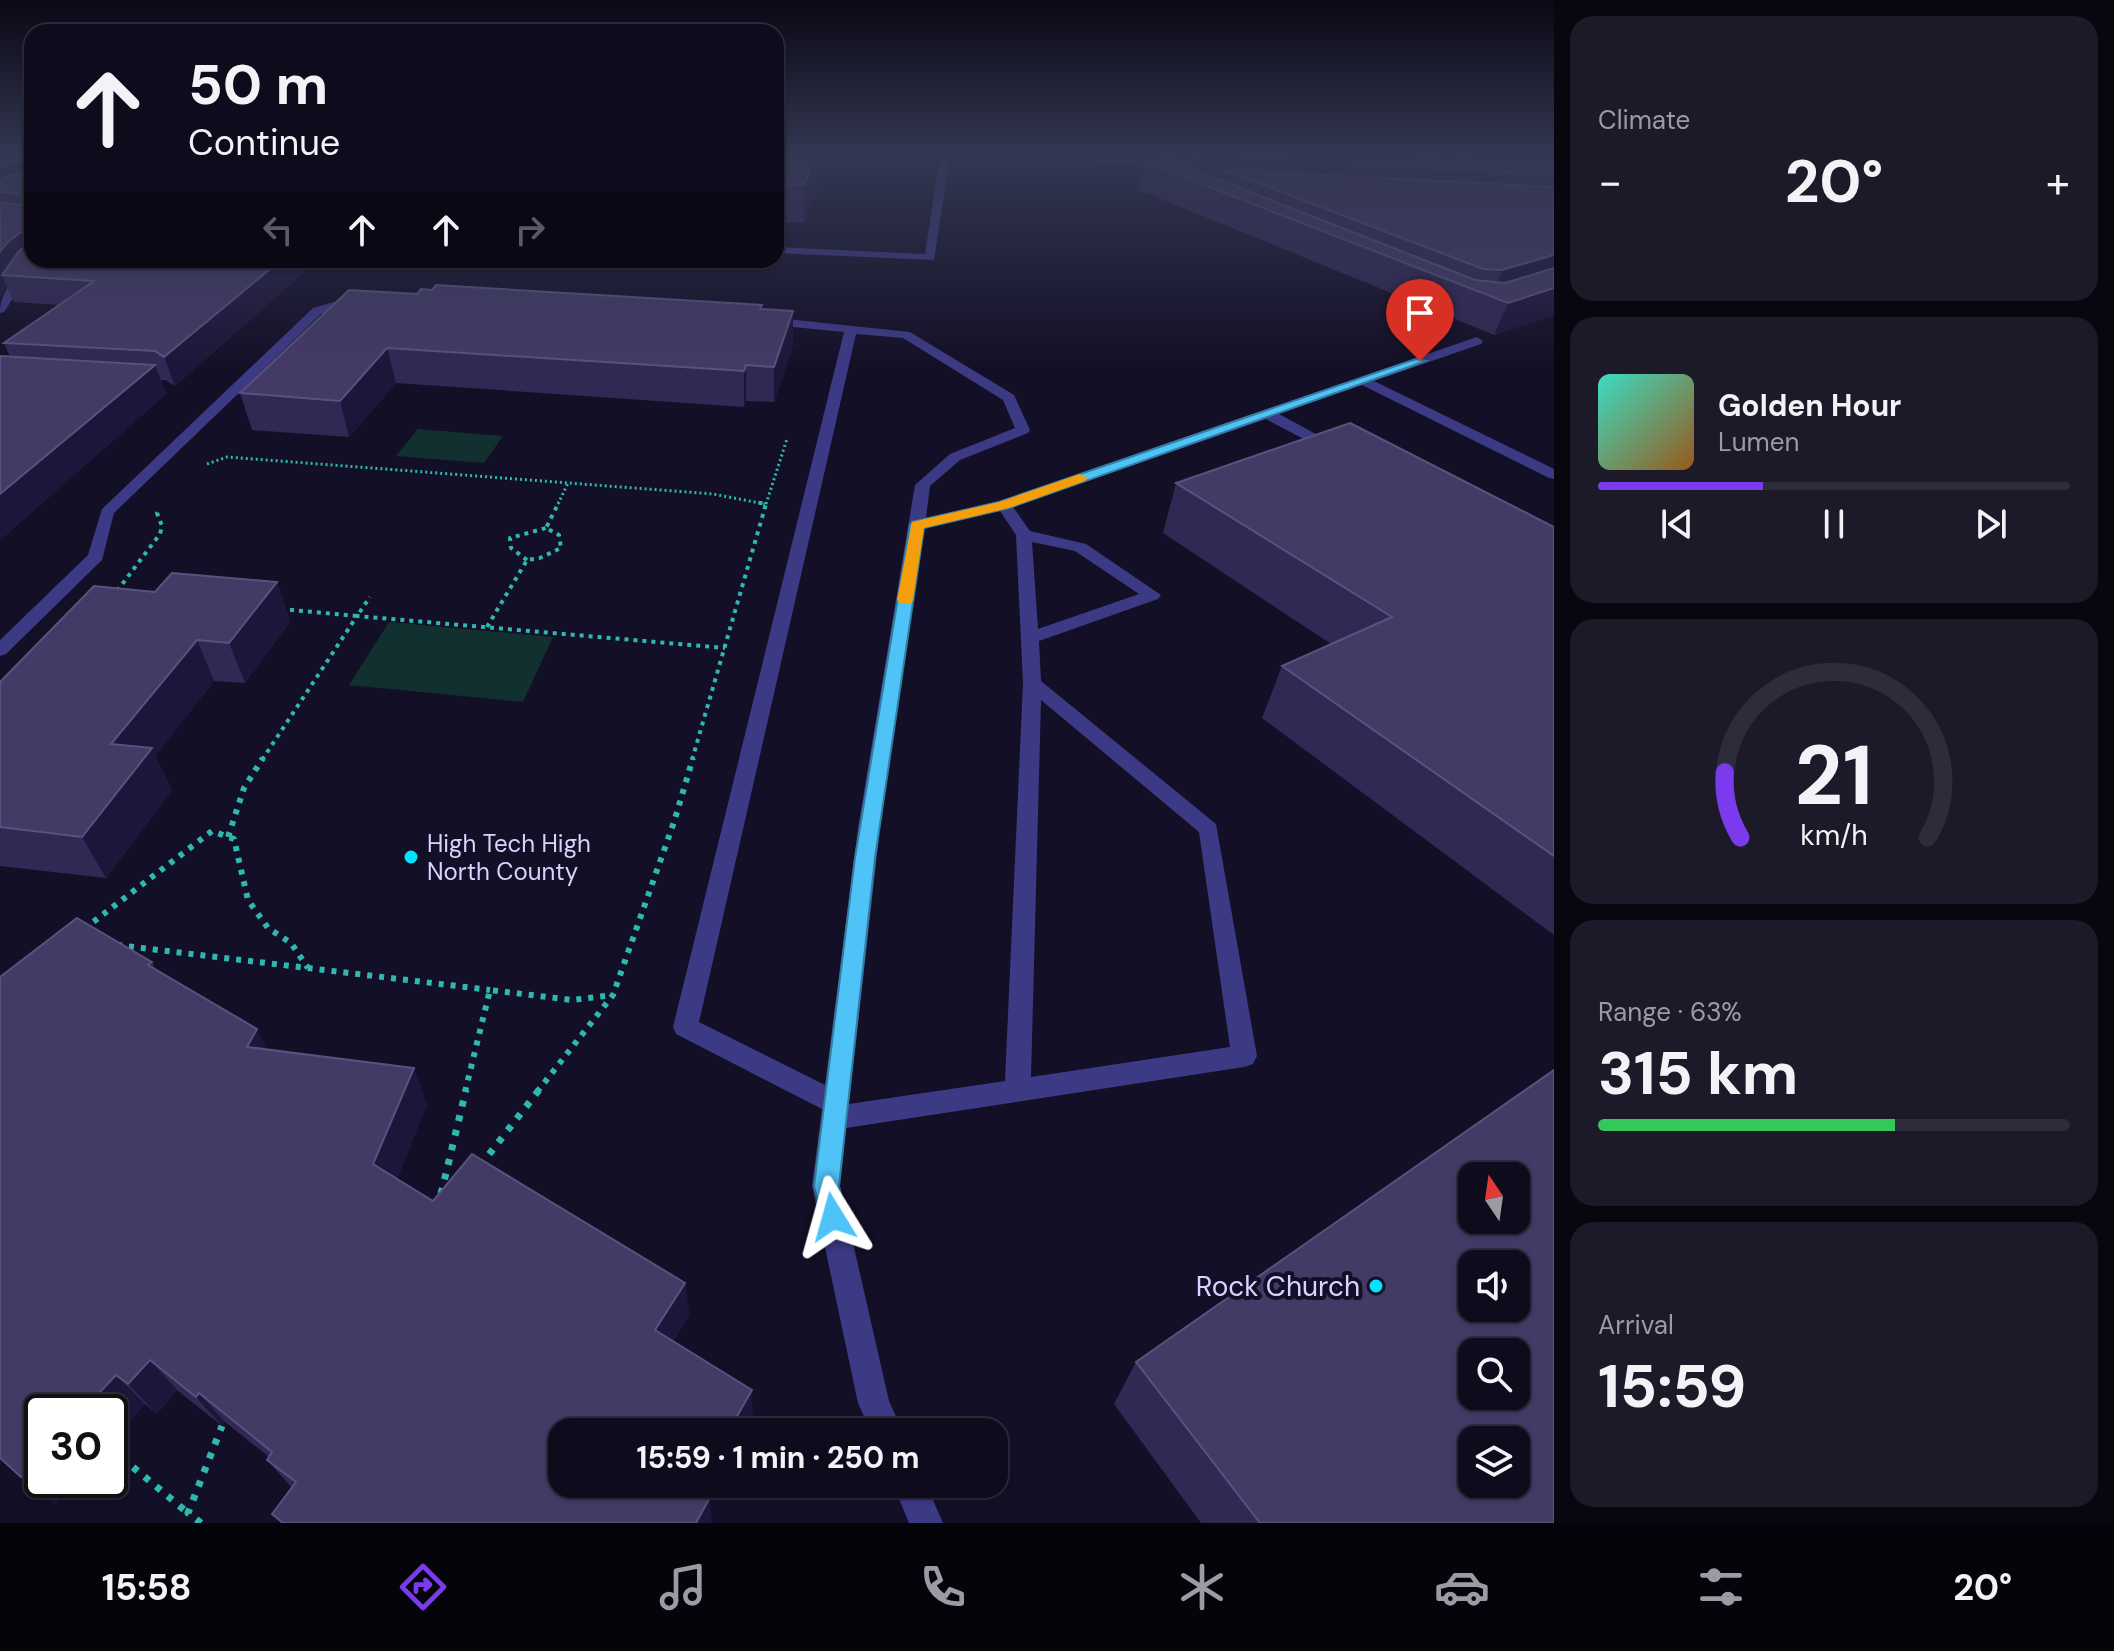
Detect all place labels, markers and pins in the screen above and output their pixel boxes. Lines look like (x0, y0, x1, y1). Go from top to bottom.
pin (1386, 279, 1454, 361)
place label: High Tech High North County (427, 828, 591, 887)
marker: High Tech High North County (402, 848, 420, 866)
place label: Rock Church (1196, 1268, 1360, 1305)
marker: Rock Church (1367, 1277, 1385, 1295)

